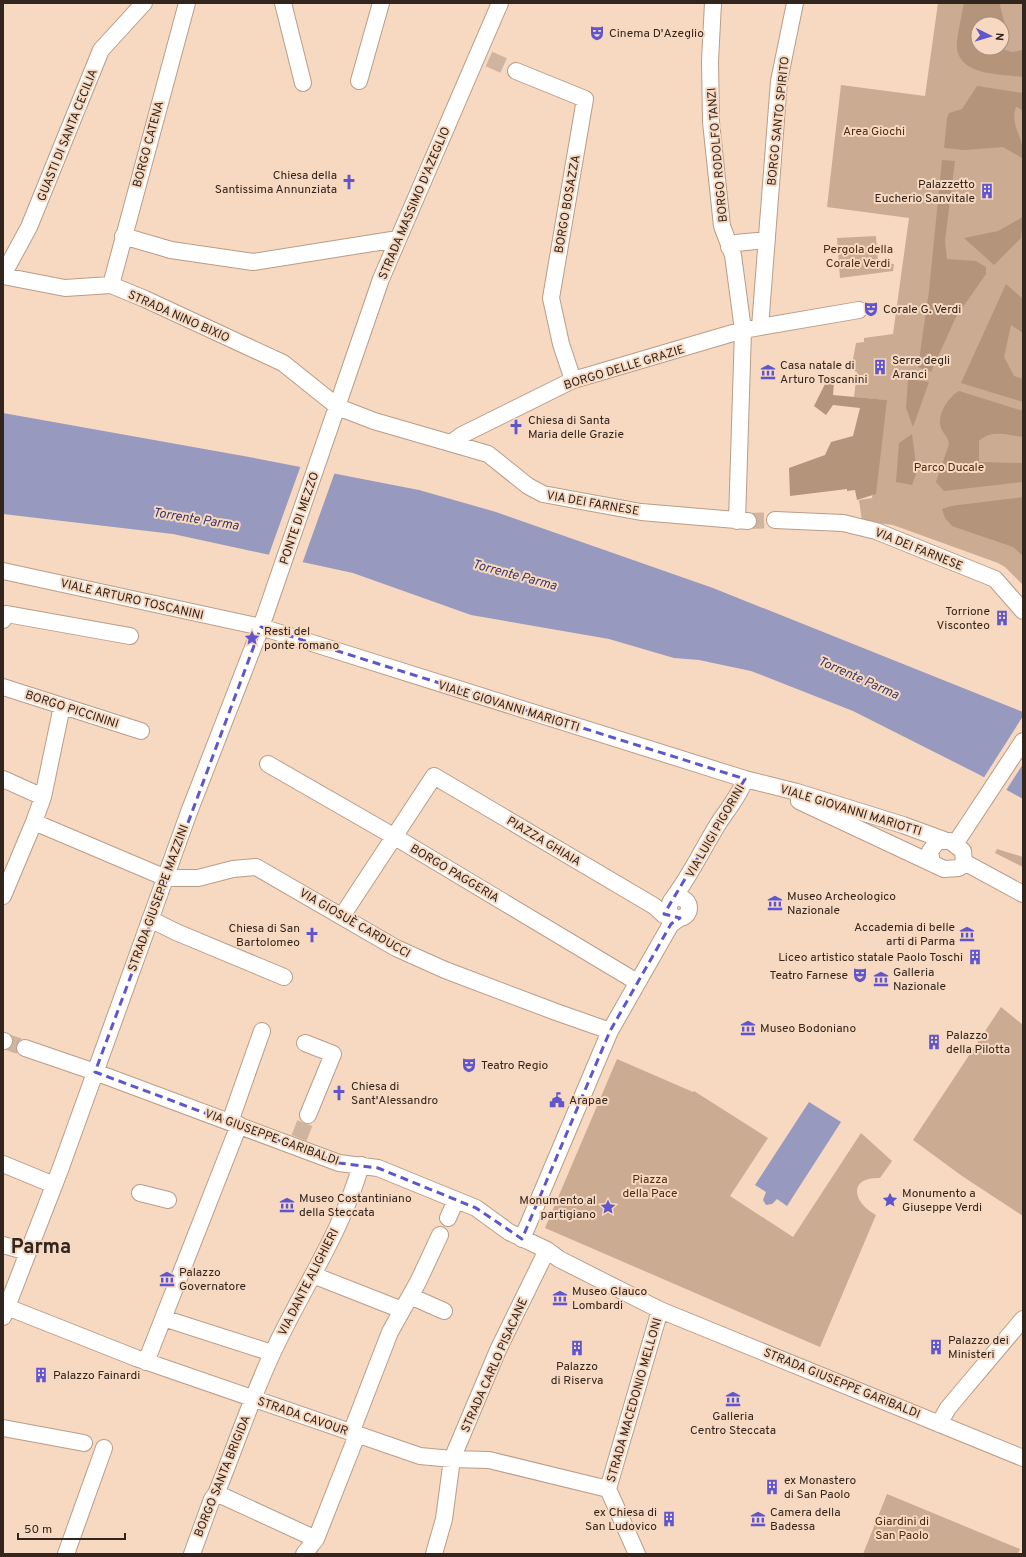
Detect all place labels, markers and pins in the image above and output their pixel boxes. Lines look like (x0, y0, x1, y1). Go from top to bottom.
theatre icon: Cinema D'Azeglio (588, 24, 606, 42)
place label: Cinema D'Azeglio (609, 26, 704, 42)
place label: Chiesa della Santissima Annunziata (215, 168, 337, 198)
church icon: Chiesa della Santissima Annunziata (340, 173, 358, 191)
place label: Palazzetto Eucherio Sanvitale (875, 177, 975, 207)
building icon: Palazzetto Eucherio Sanvitale (978, 182, 996, 200)
theatre icon: Corale G. Verdi (862, 300, 880, 318)
place label: Corale G. Verdi (883, 302, 961, 318)
place label: Serre degli Aranci (892, 353, 950, 383)
place label: Casa natale di Arturo Toscanini (780, 358, 867, 388)
building icon: Serre degli Aranci (871, 358, 889, 376)
museum icon: Casa natale di Arturo Toscanini (759, 363, 777, 381)
place label: Chiesa di Santa Maria delle Grazie (528, 413, 624, 443)
church icon: Chiesa di Santa Maria delle Grazie (507, 418, 525, 436)
place label: Torrione Visconteo (937, 604, 990, 634)
building icon: Torrione Visconteo (993, 609, 1011, 627)
place label: Resti del ponte romano (264, 624, 340, 654)
place icon: Resti del ponte romano (243, 629, 261, 647)
place label: Museo Archeologico Nazionale (787, 889, 896, 919)
museum icon: Museo Archeologico Nazionale (766, 894, 784, 912)
place label: Accademia di belle arti di Parma (854, 920, 955, 950)
place label: Chiesa di San Bartolomeo (228, 921, 300, 951)
museum icon: Accademia di belle arti di Parma (958, 925, 976, 943)
church icon: Chiesa di San Bartolomeo (303, 926, 321, 944)
building icon: Liceo artistico statale Paolo Toschi (966, 948, 984, 966)
place label: Liceo artistico statale Paolo Toschi (778, 950, 963, 966)
place label: Galleria Nazionale (893, 965, 946, 995)
theatre icon: Teatro Farnese (851, 966, 869, 984)
place label: Teatro Farnese (770, 968, 848, 984)
museum icon: Galleria Nazionale (872, 970, 890, 988)
museum icon: Museo Bodoniano (739, 1019, 757, 1037)
place label: Museo Bodoniano (760, 1021, 857, 1037)
place label: Palazzo della Pilotta (946, 1028, 1010, 1058)
building icon: Palazzo della Pilotta (925, 1033, 943, 1051)
theatre icon: Teatro Regio (460, 1056, 478, 1074)
place label: Teatro Regio (481, 1058, 549, 1074)
place label: Chiesa di Sant'Alessandro (351, 1079, 439, 1109)
church icon: Chiesa di Sant'Alessandro (330, 1084, 348, 1102)
public building icon: Arapae (548, 1091, 566, 1109)
place label: Arapae (569, 1093, 608, 1109)
place label: Monumento a Giuseppe Verdi (902, 1186, 982, 1216)
place label: Museo Costantiniano della Steccata (299, 1191, 412, 1221)
place icon: Monumento a Giuseppe Verdi (881, 1191, 899, 1209)
place label: Monumento al partigiano (519, 1193, 596, 1223)
museum icon: Museo Costantiniano della Steccata (278, 1196, 296, 1214)
place icon: Monumento al partigiano (599, 1198, 617, 1216)
place label: Palazzo Governatore (179, 1265, 246, 1295)
museum icon: Palazzo Governatore (158, 1270, 176, 1288)
place label: Museo Glauco Lombardi (572, 1284, 648, 1314)
museum icon: Museo Glauco Lombardi (551, 1289, 569, 1307)
place label: Palazzo dei Ministeri (948, 1333, 1009, 1363)
building icon: Palazzo dei Ministeri (927, 1338, 945, 1356)
building icon: Palazzo di Riserva (568, 1339, 586, 1357)
place label: Palazzo di Riserva (551, 1359, 603, 1389)
building icon: Palazzo Fainardi (32, 1366, 50, 1384)
place label: Palazzo Fainardi (53, 1368, 140, 1384)
museum icon: Galleria Centro Steccata (724, 1390, 742, 1408)
place label: Galleria Centro Steccata (690, 1409, 776, 1439)
place label: ex Monastero di San Paolo (784, 1473, 856, 1503)
building icon: ex Monastero di San Paolo (763, 1478, 781, 1496)
place label: ex Chiesa di San Ludovico (585, 1505, 657, 1535)
place label: Camera della Badessa (770, 1505, 841, 1535)
building icon: ex Chiesa di San Ludovico (660, 1510, 678, 1528)
museum icon: Camera della Badessa (749, 1510, 767, 1528)

